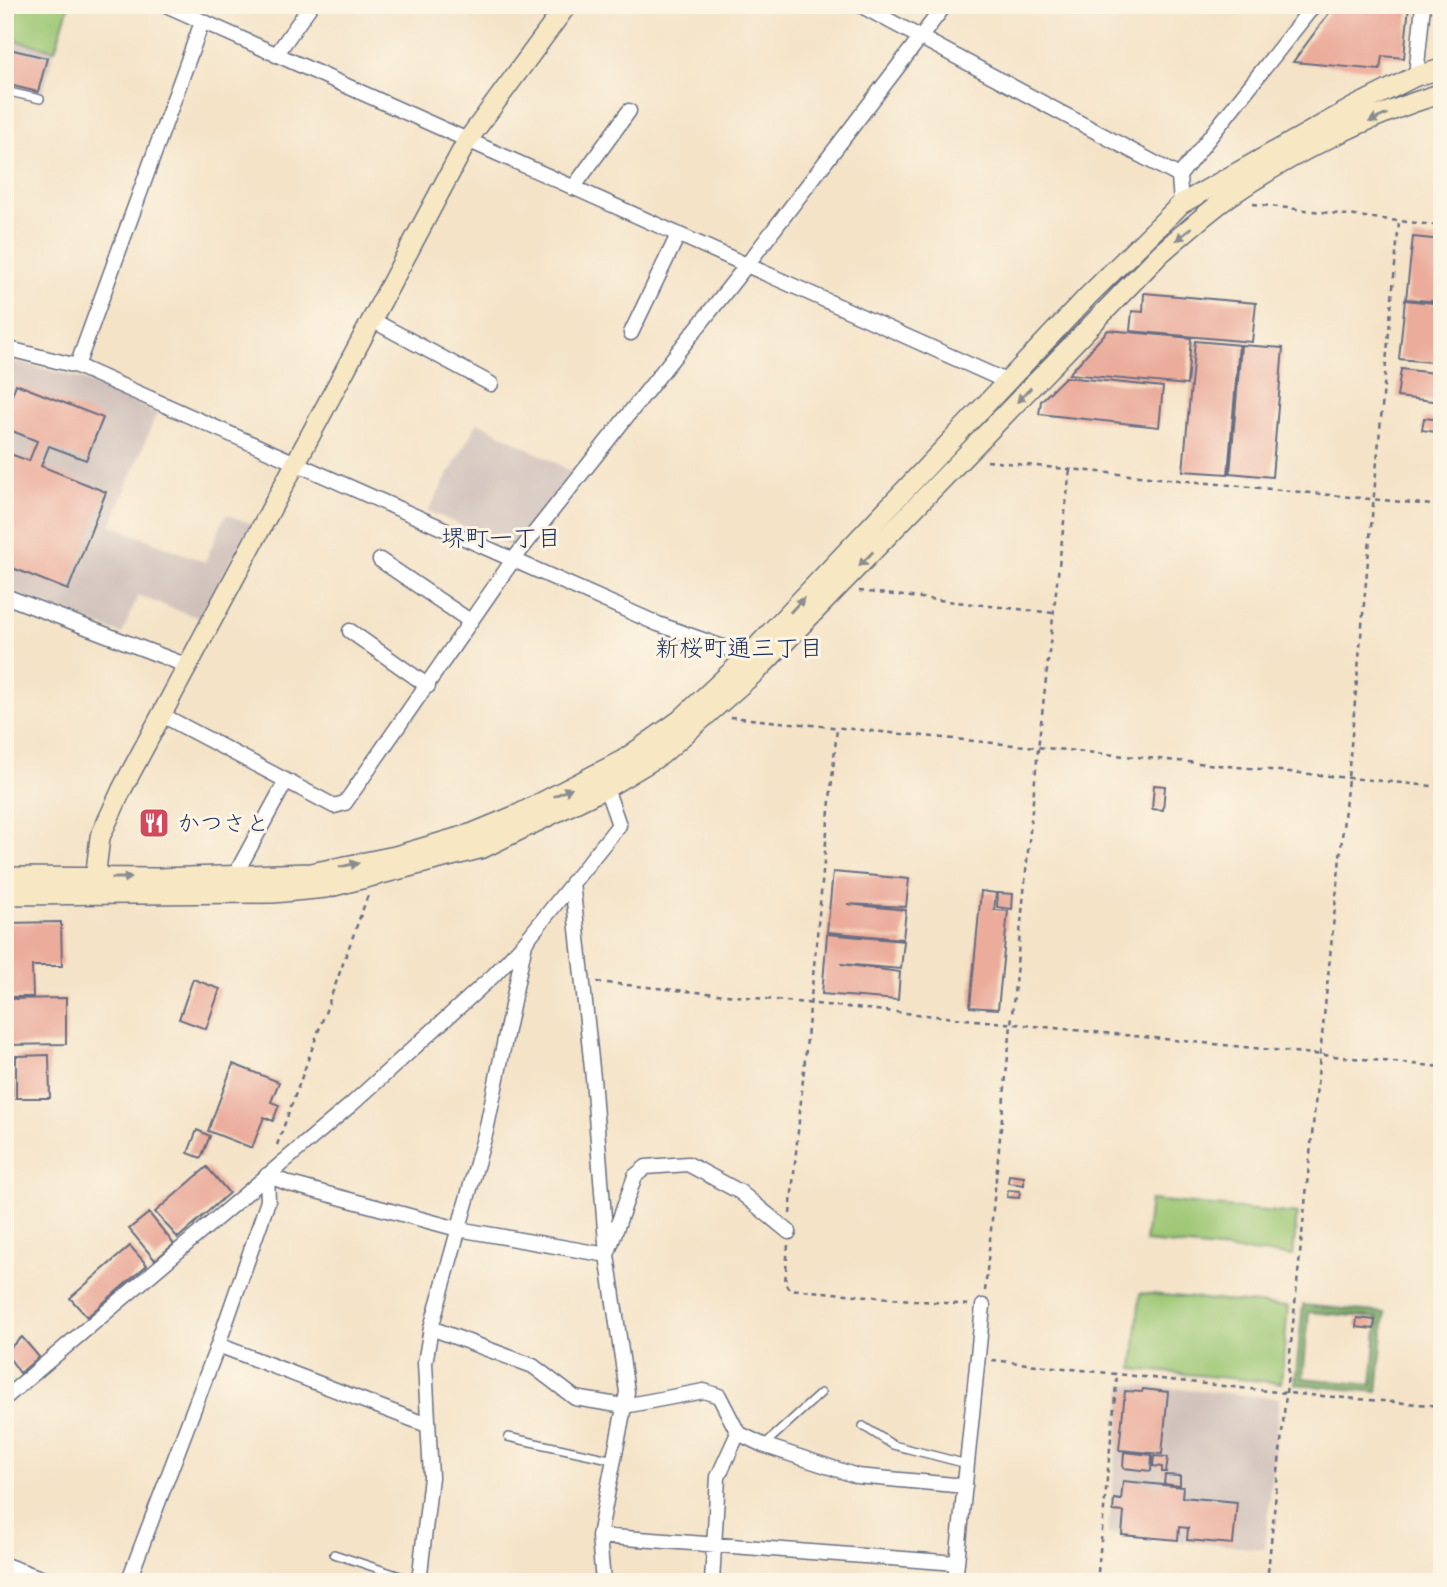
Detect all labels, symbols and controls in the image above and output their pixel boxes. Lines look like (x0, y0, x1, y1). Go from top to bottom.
one-way arrow (1368, 112, 1388, 124)
one-way arrow (1175, 226, 1193, 241)
one-way arrow (1016, 386, 1032, 403)
district label: 堺町一丁目 (441, 524, 561, 552)
one-way arrow (859, 550, 875, 567)
one-way arrow (788, 597, 804, 614)
district label: 新桜町通三丁目 (655, 634, 823, 662)
one-way arrow (553, 786, 573, 797)
restaurant icon: かつさと (137, 806, 171, 840)
place label: かつさと (177, 810, 269, 837)
one-way arrow (338, 860, 360, 871)
one-way arrow (112, 872, 134, 884)

